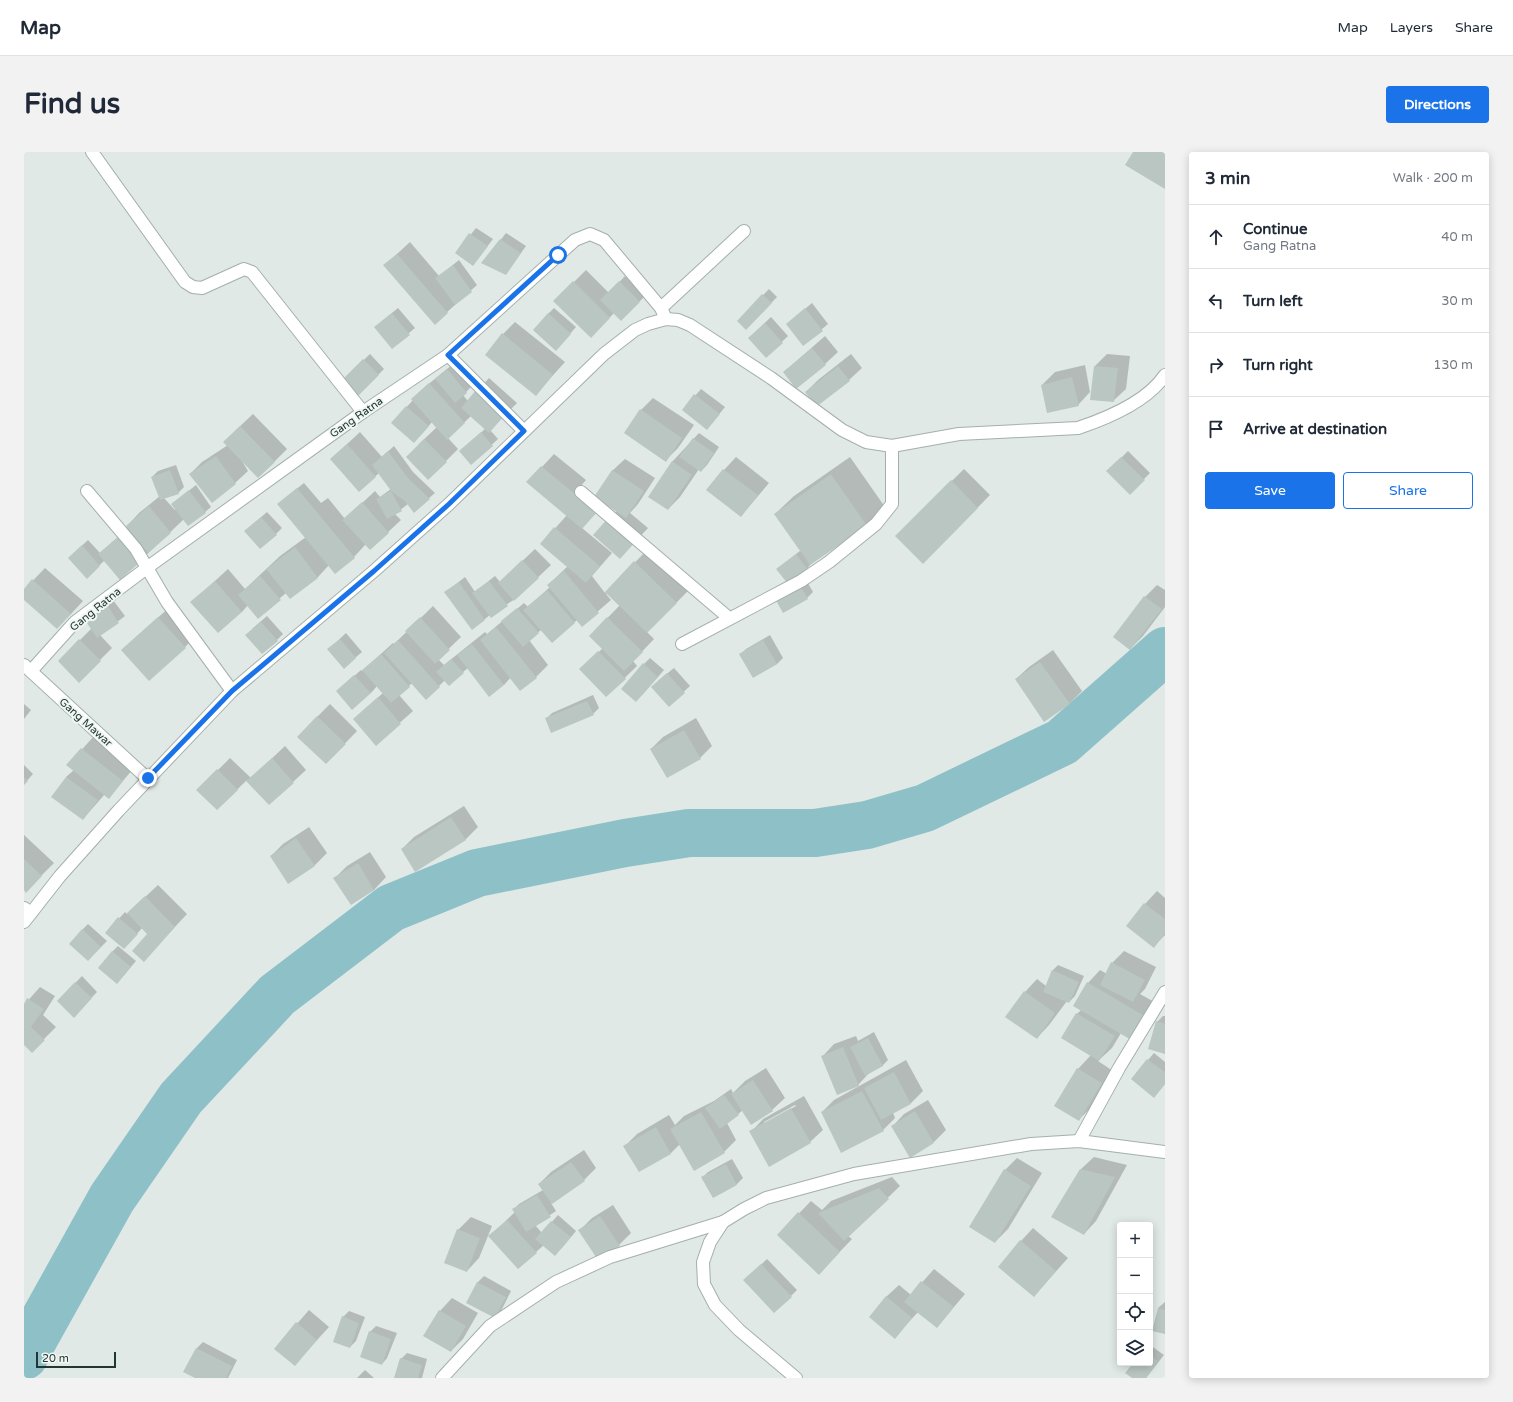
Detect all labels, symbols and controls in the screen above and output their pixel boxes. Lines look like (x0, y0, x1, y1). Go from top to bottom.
text: Map (20, 17, 61, 39)
text: Map (1338, 19, 1368, 36)
text: Layers (1390, 19, 1433, 36)
text: Share (1455, 19, 1493, 36)
button: Directions (1386, 86, 1489, 123)
text: Find us (24, 87, 120, 121)
text: 3 min (1205, 168, 1250, 189)
text: Walk · 200 m (1393, 170, 1473, 186)
text: Continue (1243, 220, 1307, 238)
icon: ahead (1205, 226, 1227, 248)
text: 40 m (1441, 229, 1473, 245)
text: Gang Ratna (1243, 238, 1316, 254)
route start (549, 246, 567, 264)
icon: left (1205, 290, 1227, 312)
text: Turn left (1243, 292, 1303, 310)
text: 30 m (1441, 293, 1473, 309)
icon: right (1205, 354, 1227, 376)
text: Turn right (1243, 356, 1313, 374)
text: 130 m (1433, 357, 1473, 373)
street label: Gang Ratna (327, 394, 385, 441)
icon: arrive (1205, 418, 1227, 440)
text: Arrive at destination (1243, 420, 1387, 438)
button: Save (1205, 472, 1335, 509)
button: Share (1343, 472, 1473, 509)
street label: Gang Ratna (67, 585, 123, 634)
street label: Gang Mawar (57, 695, 115, 750)
route end (139, 769, 157, 787)
map controls (1117, 1222, 1153, 1366)
button: + (1117, 1222, 1153, 1258)
button: − (1117, 1258, 1153, 1294)
button: locate (1117, 1294, 1153, 1330)
button: layers (1117, 1330, 1153, 1366)
scale bar (36, 1350, 116, 1369)
text: 20 m (42, 1352, 69, 1365)

